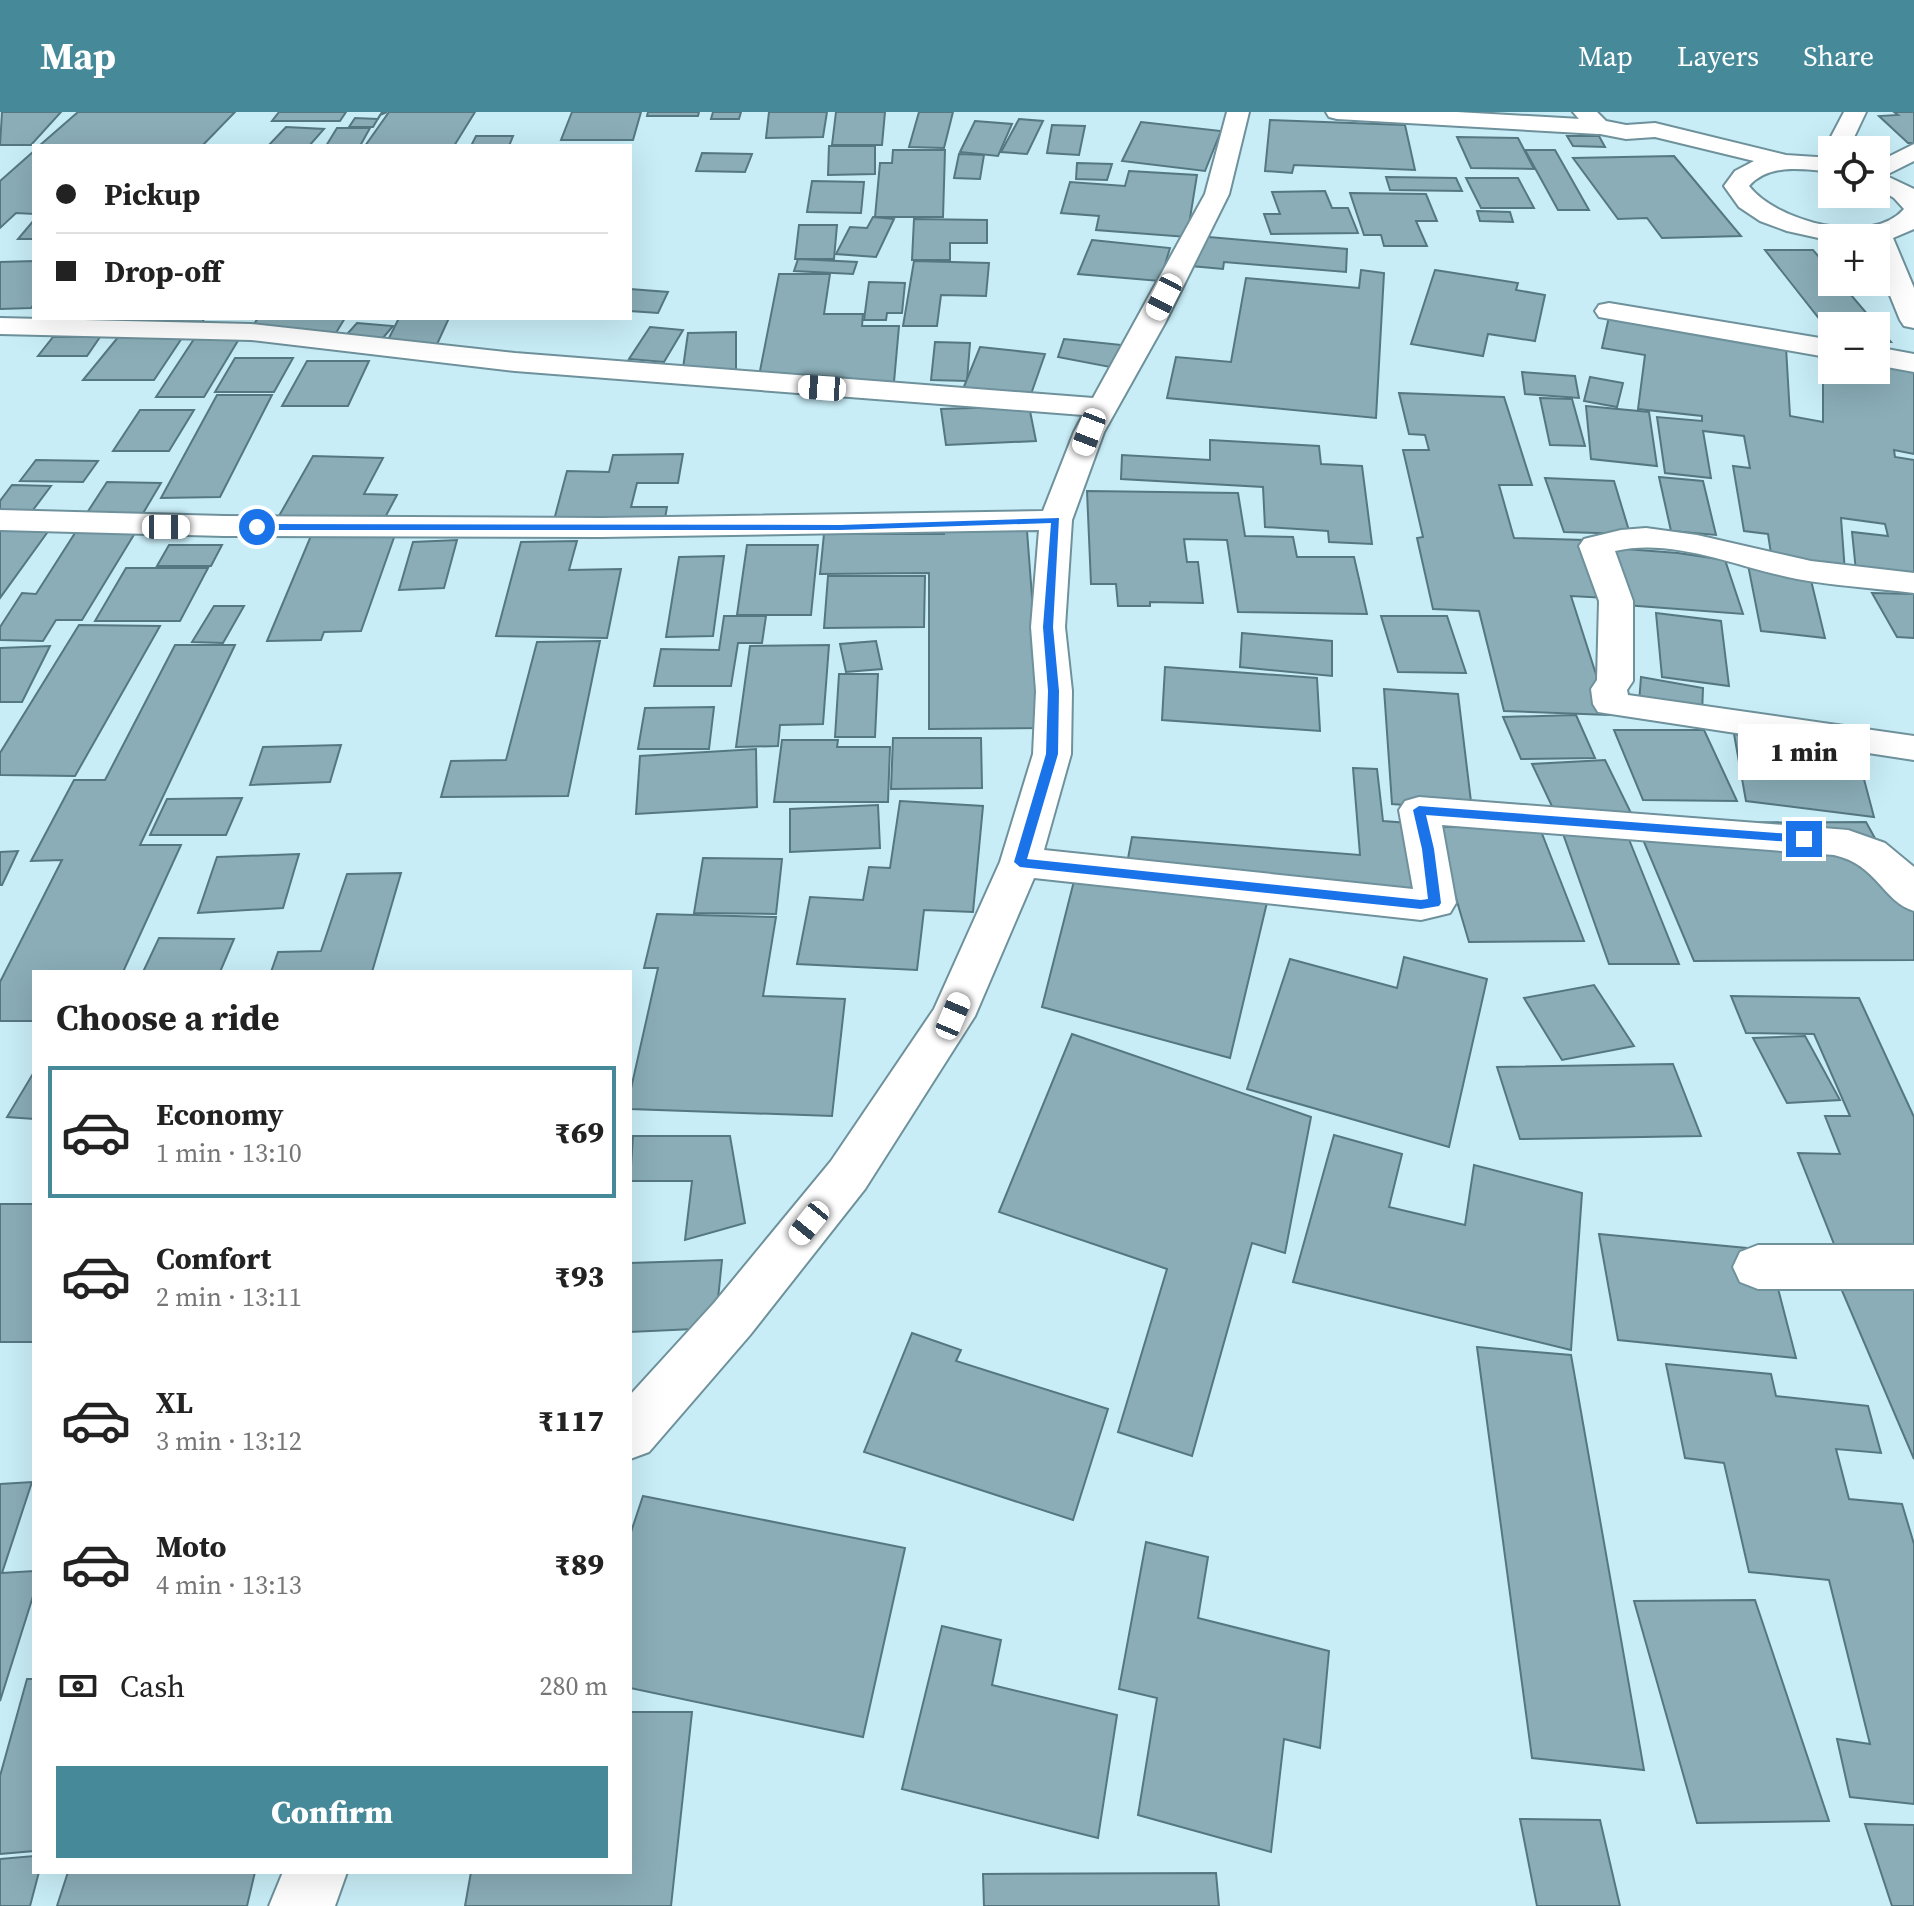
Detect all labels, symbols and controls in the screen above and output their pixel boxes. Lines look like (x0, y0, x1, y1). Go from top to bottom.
text: Map (40, 30, 116, 82)
text: Map (1578, 37, 1633, 75)
text: Layers (1677, 37, 1759, 75)
text: Share (1803, 37, 1874, 75)
map controls (1818, 136, 1890, 384)
button: locate (1818, 136, 1890, 208)
text: Pickup (104, 174, 200, 215)
button: + (1818, 224, 1890, 296)
text: Drop-off (104, 251, 222, 292)
car (1142, 270, 1186, 324)
button: − (1818, 312, 1890, 384)
car (797, 374, 847, 402)
car (1069, 405, 1109, 459)
route start (239, 509, 275, 545)
car (142, 515, 190, 539)
callout: 1 min (1738, 723, 1870, 779)
text: 1 min (1770, 734, 1838, 770)
route end (1786, 821, 1822, 857)
car (933, 989, 973, 1043)
text: Choose a ride (56, 993, 279, 1042)
text: Economy (156, 1094, 284, 1135)
icon: car (60, 1096, 132, 1168)
text: ₹69 (554, 1112, 604, 1153)
text: 1 min · 13:10 (156, 1135, 302, 1171)
car (785, 1197, 833, 1249)
text: Comfort (156, 1238, 271, 1279)
icon: car (60, 1240, 132, 1312)
text: ₹93 (554, 1256, 604, 1297)
text: 2 min · 13:11 (156, 1279, 302, 1315)
text: XL (156, 1382, 193, 1423)
icon: car (60, 1384, 132, 1456)
text: ₹117 (538, 1400, 604, 1441)
text: 3 min · 13:12 (156, 1423, 302, 1459)
text: Moto (156, 1526, 227, 1567)
icon: car (60, 1528, 132, 1600)
text: ₹89 (554, 1544, 604, 1585)
text: 4 min · 13:13 (156, 1567, 302, 1603)
icon: cash (56, 1664, 100, 1708)
text: Cash (120, 1666, 185, 1707)
text: 280 m (540, 1668, 608, 1704)
button: Confirm (56, 1766, 608, 1858)

